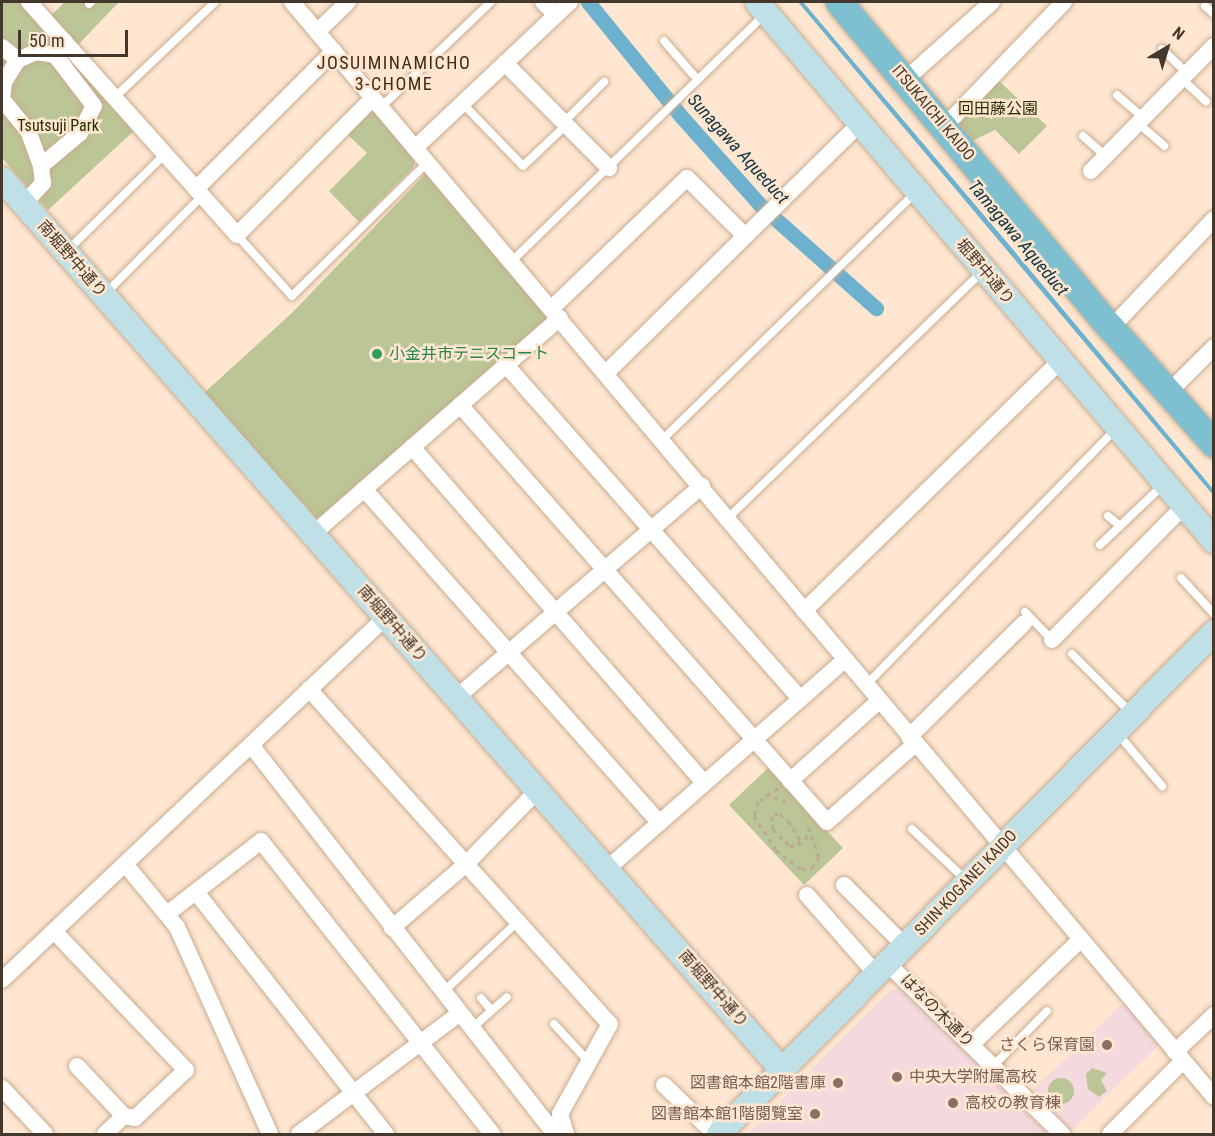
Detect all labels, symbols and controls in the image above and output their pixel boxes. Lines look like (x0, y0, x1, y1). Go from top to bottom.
scale bar (21, 18, 130, 56)
north arrow (1137, 18, 1197, 78)
text: N (1169, 23, 1188, 44)
text: 50 m (29, 30, 64, 51)
district label: JOSUIMINAMICHO 3-CHOME (317, 53, 471, 96)
street label: ITSUKAICHI KAIDO (888, 61, 978, 165)
water label: Sunagawa Aqueduct (683, 89, 793, 209)
park label: 回田藤公園 (958, 99, 1038, 119)
park label: Tsutsuji Park (17, 116, 99, 136)
water label: Tamagawa Aqueduct (963, 176, 1073, 300)
street label: 南堀野中通り (33, 216, 111, 302)
street label: 堀野中通り (952, 235, 1018, 309)
place label: 小金井市テニスコート (389, 344, 549, 364)
marker: 小金井市テニスコート (370, 347, 384, 361)
street label: 南堀野中通り (353, 581, 431, 667)
street label: SHIN-KOGANEI KAIDO (911, 826, 1021, 940)
street label: 南堀野中通り (674, 946, 752, 1032)
street label: はなの木通り (896, 970, 978, 1052)
place label: さくら保育園 (999, 1035, 1095, 1055)
marker: さくら保育園 (1100, 1038, 1114, 1052)
place label: 中央大学附属高校 (909, 1067, 1037, 1087)
marker: 中央大学附属高校 (890, 1070, 904, 1084)
place label: 図書館本館2階書庫 (690, 1073, 826, 1093)
marker: 図書館本館2階書庫 (831, 1076, 845, 1090)
place label: 高校の教育棟 (965, 1093, 1061, 1113)
marker: 高校の教育棟 (946, 1096, 960, 1110)
place label: 図書館本館1階閱覽室 (651, 1104, 803, 1124)
marker: 図書館本館1階閱覽室 (808, 1107, 822, 1121)

